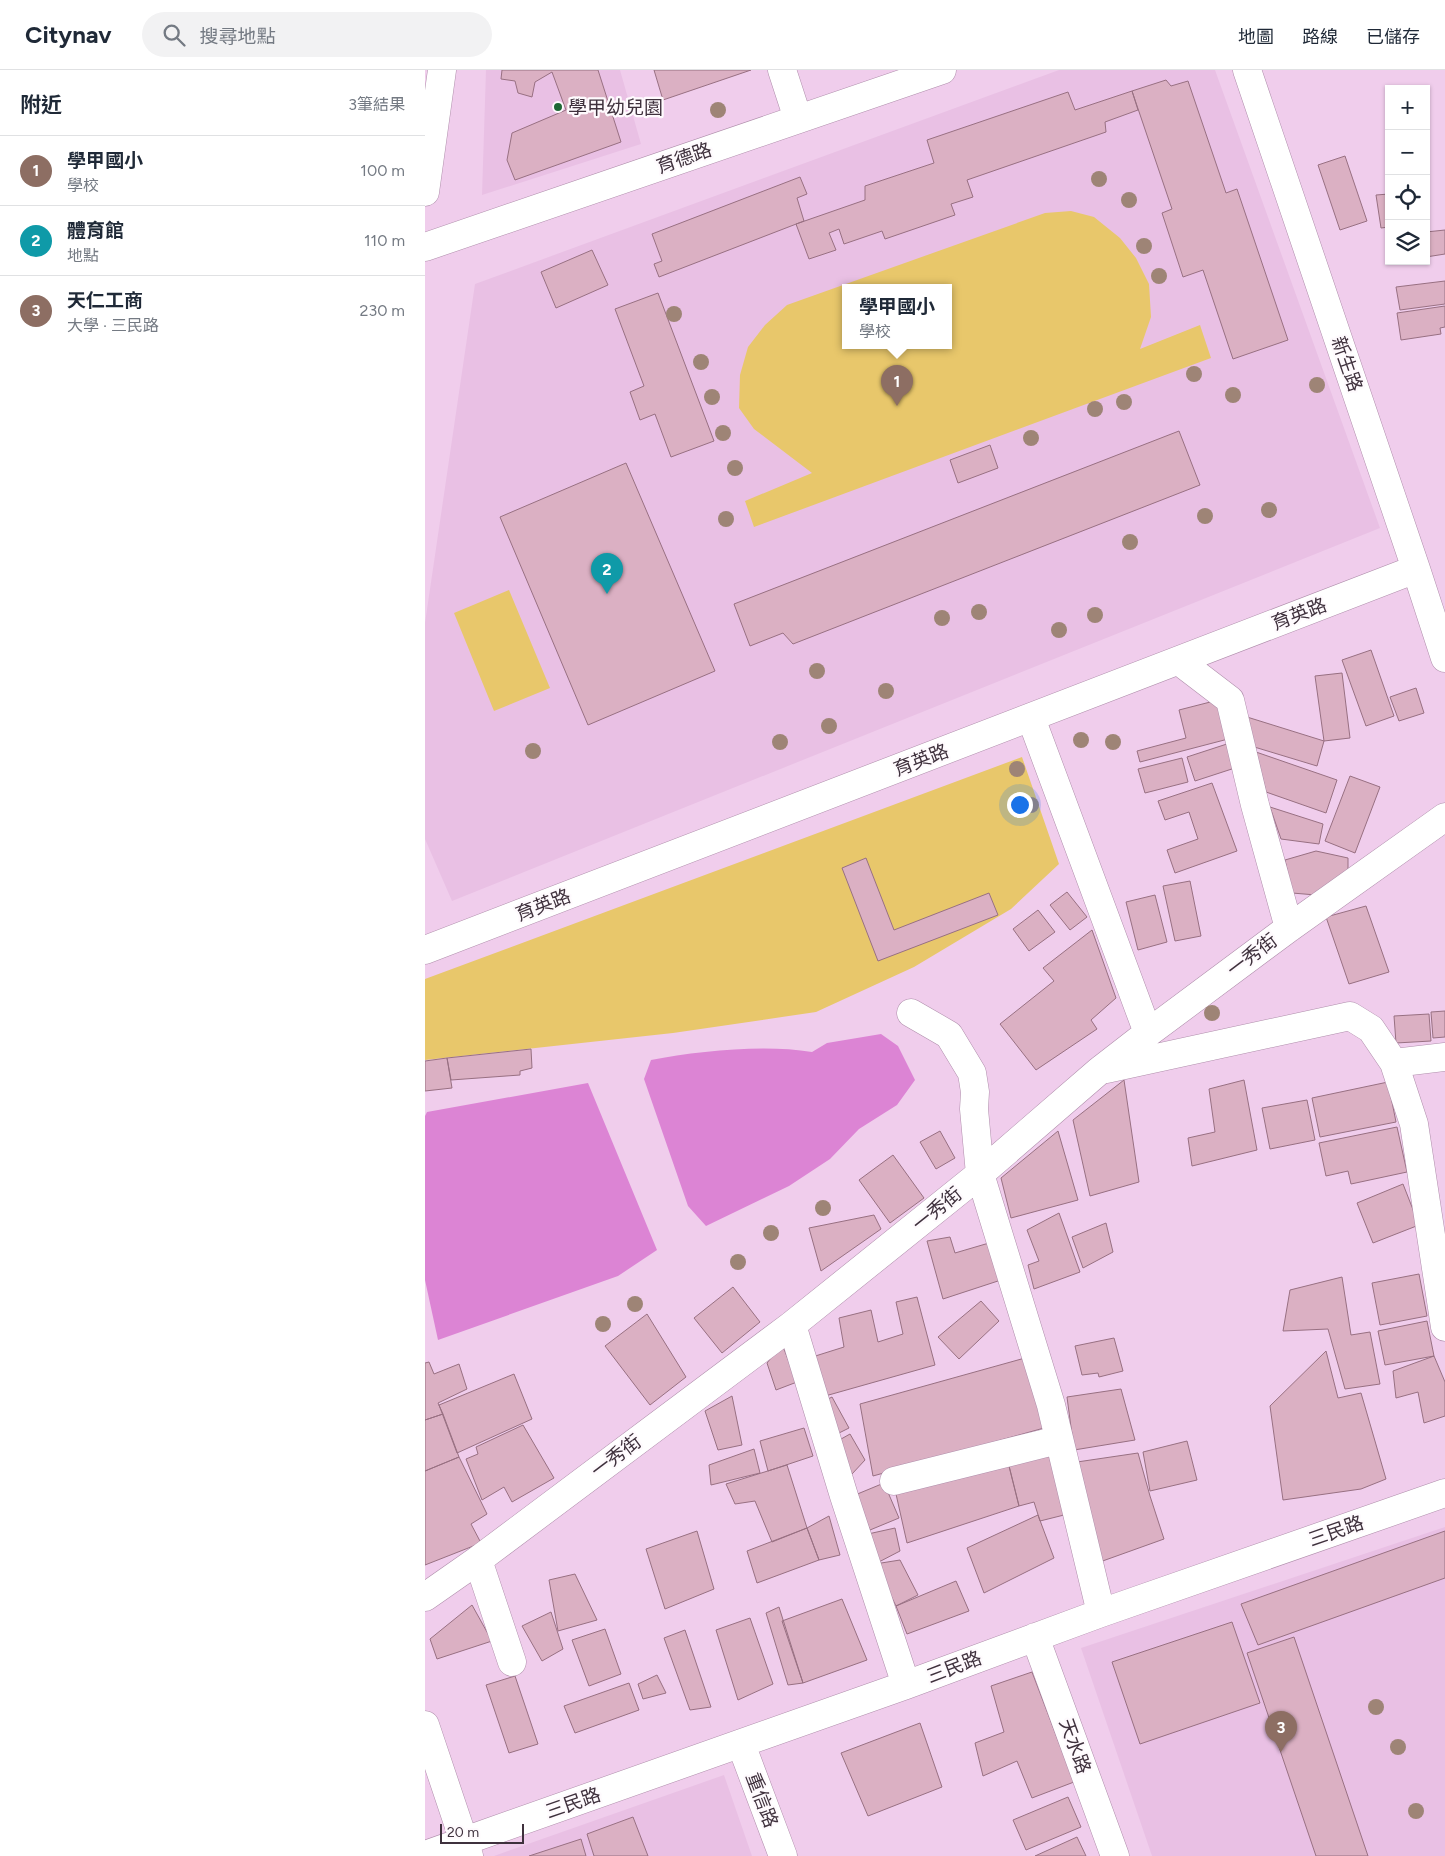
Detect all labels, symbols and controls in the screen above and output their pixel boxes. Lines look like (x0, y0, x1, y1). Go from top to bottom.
search box (142, 12, 492, 57)
text: Citynav (25, 20, 112, 49)
icon: search (160, 21, 188, 49)
text: 搜尋地點 (200, 25, 276, 48)
text: 地圖 (1238, 26, 1274, 48)
text: 路線 (1302, 26, 1338, 48)
text: 已儲存 (1366, 26, 1420, 48)
map controls (1385, 85, 1430, 265)
button: + (1385, 85, 1430, 130)
text: 附近 (20, 92, 62, 117)
text: 3筆結果 (348, 95, 405, 114)
place label: 學甲幼兒園 (568, 96, 663, 119)
marker: 學甲幼兒園 (552, 101, 564, 113)
button: − (1385, 130, 1430, 175)
street label: 育德路 (653, 138, 715, 178)
text: 學甲國小 (67, 149, 143, 172)
text: 1 (33, 161, 39, 180)
text: 100 m (360, 161, 405, 180)
button: locate (1385, 175, 1430, 220)
text: 學校 (67, 176, 99, 195)
text: 體育館 (67, 219, 124, 242)
button: layers (1385, 220, 1430, 265)
text: 2 (31, 231, 41, 250)
text: 110 m (364, 231, 405, 250)
text: 地點 (67, 246, 99, 265)
popup (842, 284, 952, 349)
text: 天仁工商 (67, 289, 143, 312)
text: 學甲國小 (859, 295, 935, 318)
text: 3 (32, 301, 40, 320)
text: 230 m (360, 301, 405, 320)
text: 大學 · 三民路 (67, 316, 159, 335)
text: 學校 (859, 322, 891, 341)
street label: 新生路 (1327, 333, 1367, 395)
pin: 1 (881, 365, 913, 406)
pin: 2 (591, 553, 623, 594)
street label: 育英路 (1268, 593, 1330, 635)
street label: 育英路 (890, 739, 952, 781)
your location (1007, 792, 1033, 818)
street label: 育英路 (512, 884, 574, 926)
street label: 一秀街 (1222, 929, 1282, 981)
street label: 一秀街 (908, 1182, 966, 1236)
street label: 一秀街 (586, 1430, 646, 1482)
street label: 三民路 (1305, 1511, 1367, 1551)
street label: 三民路 (923, 1646, 985, 1688)
pin: 3 (1265, 1711, 1297, 1752)
street label: 天水路 (1054, 1715, 1096, 1777)
street label: 重信路 (741, 1769, 783, 1831)
street label: 三民路 (542, 1783, 604, 1823)
scale bar (440, 1821, 524, 1844)
text: 20 m (447, 1824, 479, 1841)

